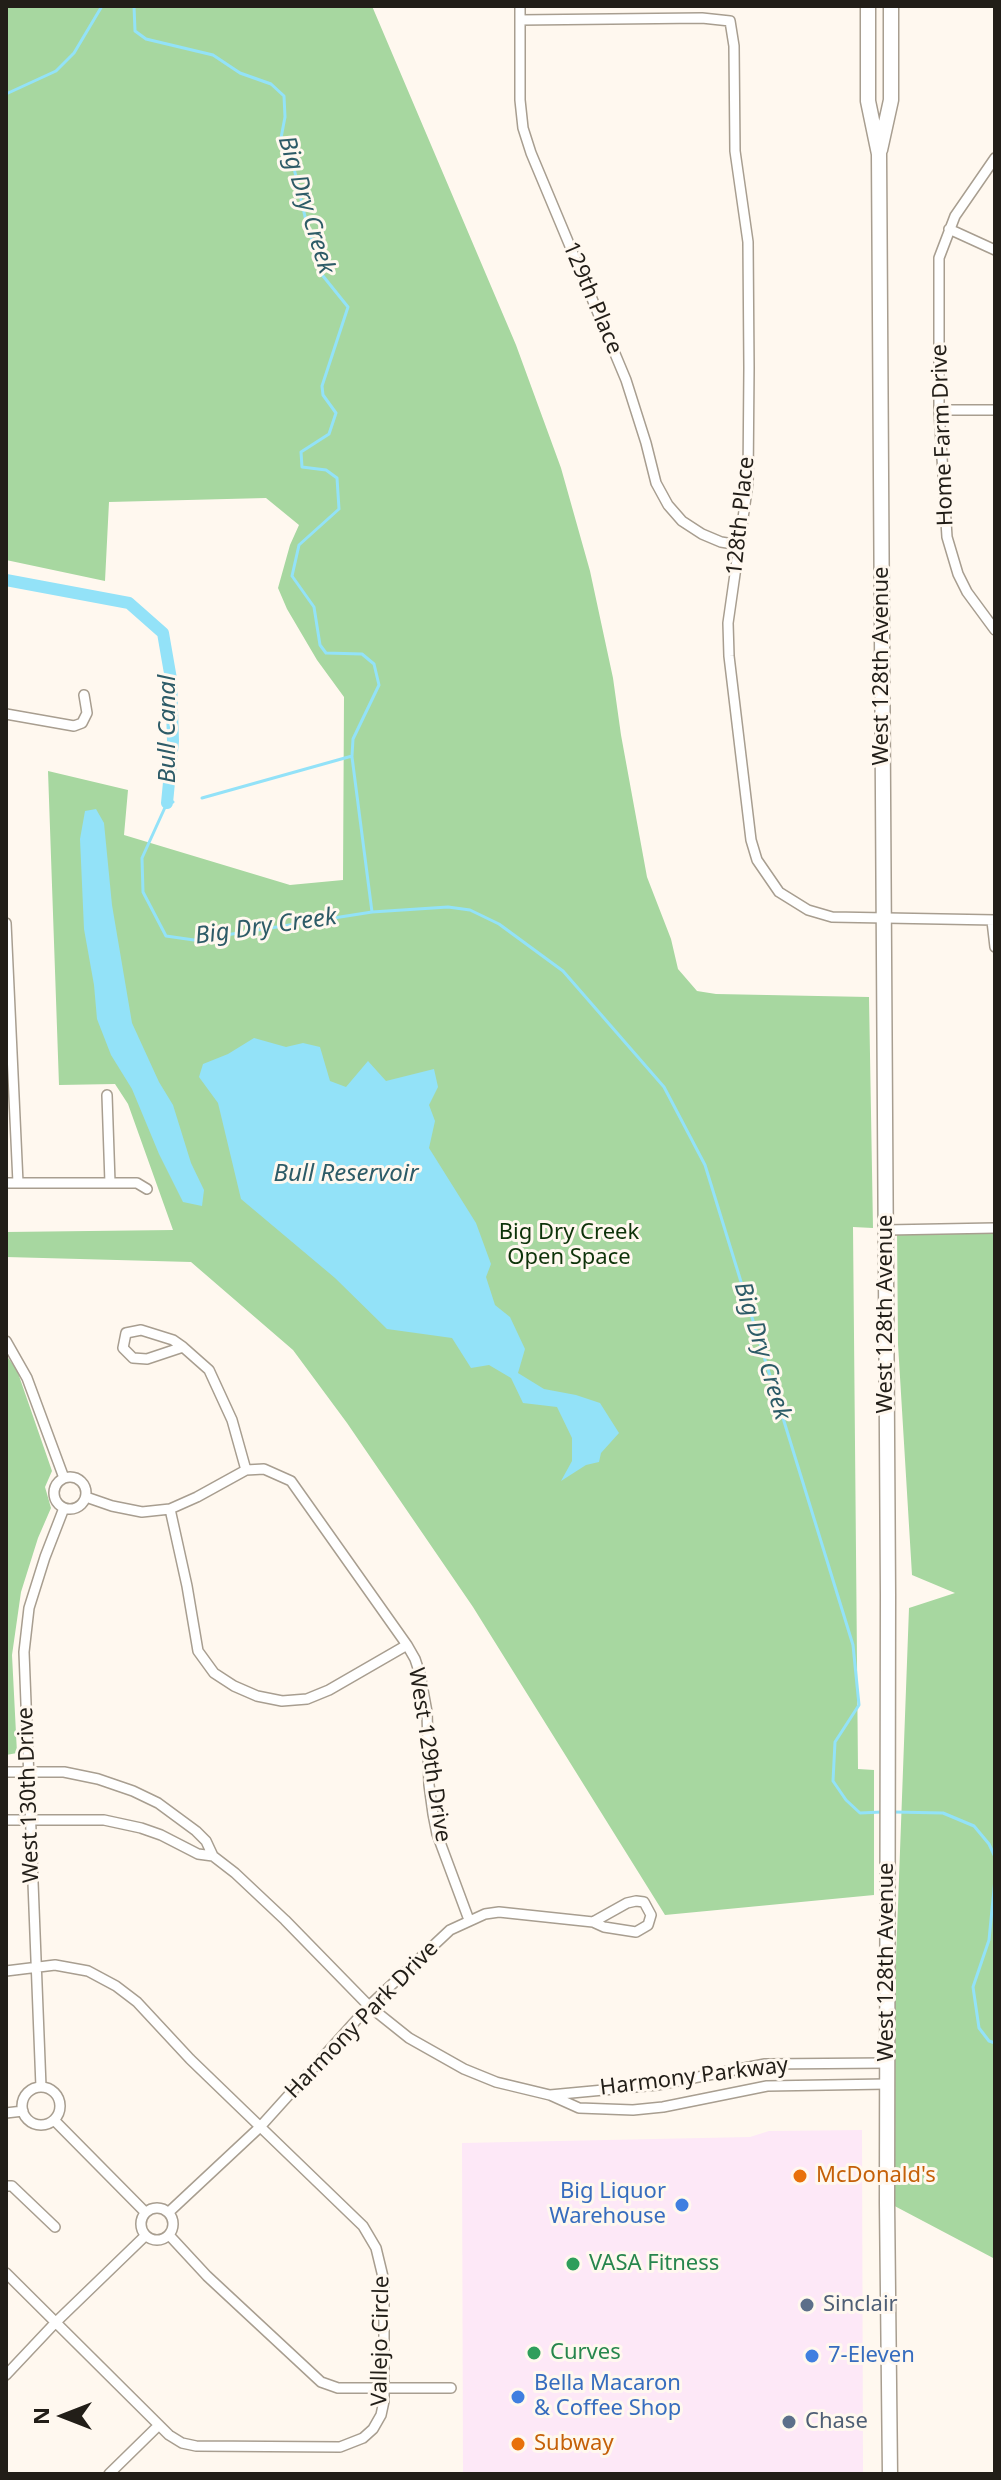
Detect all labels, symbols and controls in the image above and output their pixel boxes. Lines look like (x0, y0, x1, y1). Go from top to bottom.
water label: Big Dry Creek (271, 133, 341, 277)
street label: 129th Place (557, 238, 627, 358)
street label: Home Farm Drive (927, 344, 959, 526)
street label: 128th Place (722, 455, 760, 577)
street label: West 128th Avenue (869, 567, 895, 765)
water label: Bull Canal (154, 675, 182, 783)
water label: Big Dry Creek (193, 903, 339, 951)
water label: Bull Reservoir (273, 1160, 419, 1188)
street label: West 128th Avenue (873, 1215, 899, 1413)
park label: Big Dry Creek Open Space (499, 1220, 639, 1272)
water label: Big Dry Creek (727, 1279, 797, 1423)
street label: West 129th Drive (402, 1666, 456, 1844)
street label: West 130th Drive (13, 1707, 45, 1883)
street label: West 128th Avenue (874, 1863, 900, 2061)
street label: Harmony Park Drive (280, 1936, 444, 2104)
street label: Harmony Parkway (598, 2052, 790, 2102)
place label: McDonald's (816, 2163, 936, 2189)
marker: McDonald's (791, 2167, 809, 2185)
place label: Big Liquor Warehouse (549, 2179, 666, 2230)
marker: Big Liquor Warehouse (673, 2196, 691, 2214)
place label: VASA Fitness (589, 2251, 719, 2277)
marker: VASA Fitness (564, 2255, 582, 2273)
street label: Vallejo Circle (367, 2276, 395, 2406)
place label: Sinclair (823, 2292, 898, 2318)
marker: Sinclair (798, 2296, 816, 2314)
place label: Curves (550, 2340, 621, 2366)
place label: 7-Eleven (828, 2343, 915, 2369)
marker: Curves (525, 2344, 543, 2362)
marker: 7-Eleven (803, 2347, 821, 2365)
place label: Bella Macaron & Coffee Shop (534, 2371, 681, 2422)
north arrow (24, 2376, 104, 2456)
marker: Bella Macaron & Coffee Shop (509, 2388, 527, 2406)
text: N (25, 2407, 55, 2425)
place label: Chase (805, 2409, 868, 2435)
marker: Chase (780, 2413, 798, 2431)
place label: Subway (534, 2431, 614, 2457)
marker: Subway (509, 2435, 527, 2453)

